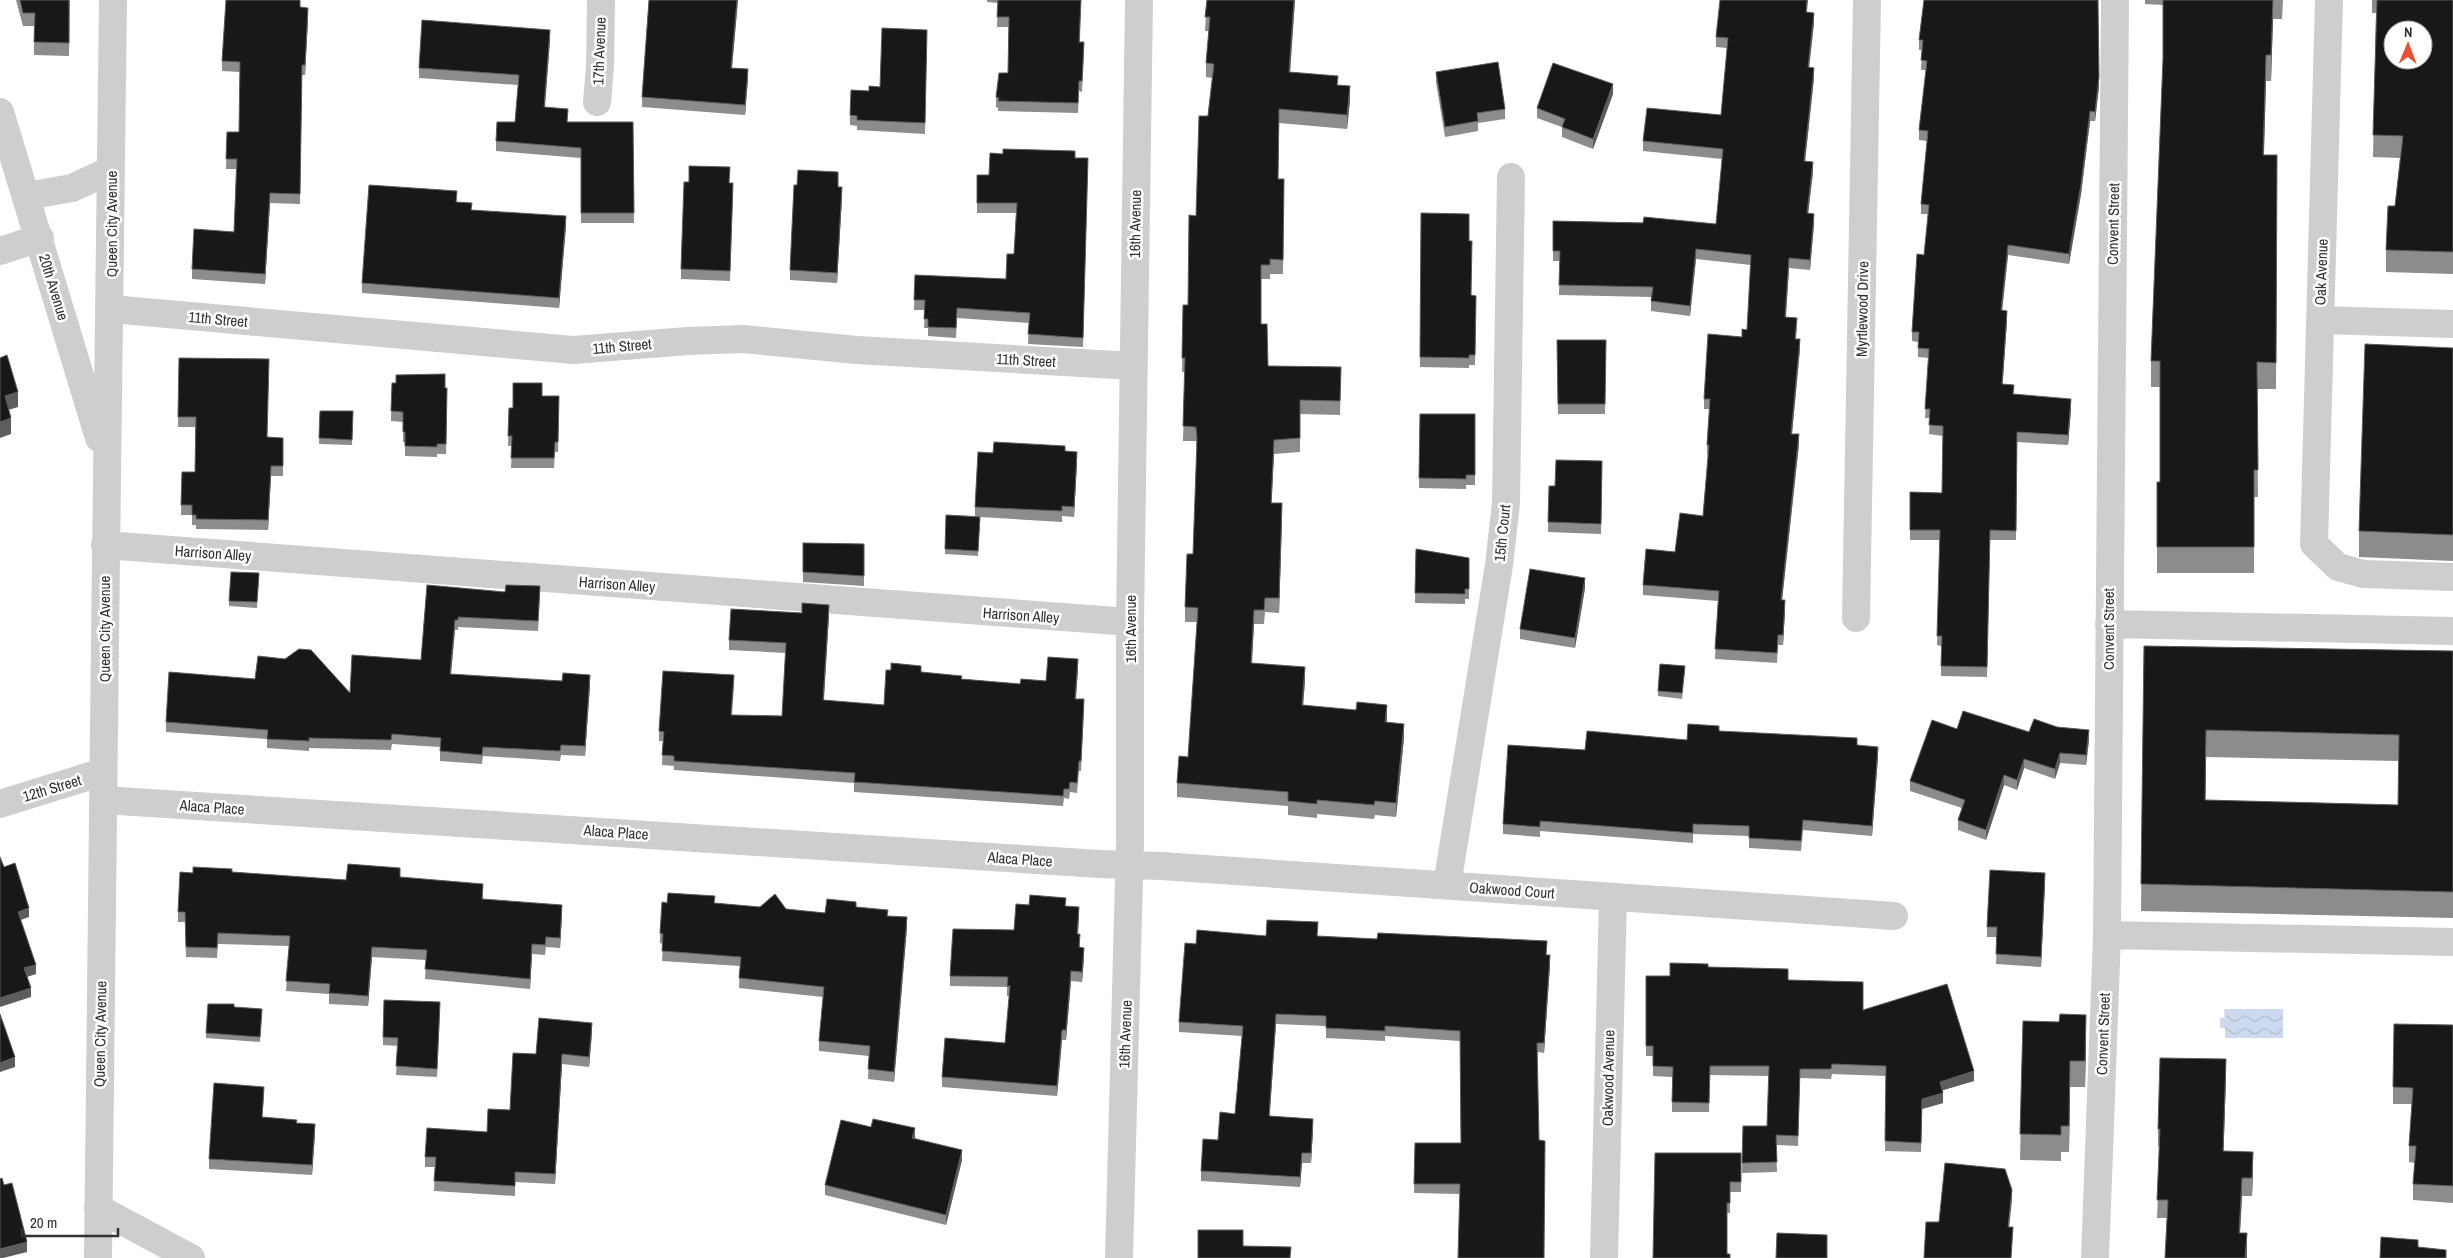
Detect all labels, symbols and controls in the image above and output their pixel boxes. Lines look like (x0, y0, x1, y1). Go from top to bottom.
street label: 17th Avenue (587, 16, 611, 85)
north arrow (2383, 20, 2433, 70)
text: N (2404, 23, 2413, 41)
street label: Queen City Avenue (101, 171, 122, 277)
street label: Convent Street (2102, 182, 2124, 265)
street label: 16th Avenue (1124, 190, 1146, 258)
street label: Oak Avenue (2309, 238, 2333, 306)
street label: 20th Avenue (34, 251, 74, 323)
street label: Myrtlewood Drive (1851, 261, 1873, 357)
street label: 11th Street (188, 306, 249, 332)
street label: 11th Street (592, 333, 653, 359)
street label: 11th Street (996, 348, 1057, 372)
street label: 15th Court (1489, 503, 1516, 563)
street label: Harrison Alley (174, 540, 253, 566)
street label: Harrison Alley (578, 571, 657, 597)
street label: Queen City Avenue (94, 576, 115, 682)
street label: Convent Street (2098, 587, 2119, 670)
street label: 16th Avenue (1120, 595, 1141, 663)
street label: Harrison Alley (982, 602, 1061, 628)
street label: 12th Street (20, 769, 84, 807)
street label: Alaca Place (178, 794, 245, 820)
street label: Alaca Place (582, 819, 649, 845)
street label: Alaca Place (986, 846, 1053, 872)
street label: Oakwood Court (1469, 877, 1556, 903)
street label: Queen City Avenue (89, 980, 111, 1087)
street label: Convent Street (2091, 992, 2115, 1075)
street label: 16th Avenue (1113, 999, 1137, 1068)
street label: Oakwood Avenue (1597, 1030, 1619, 1126)
scale bar (22, 1206, 119, 1238)
text: 20 m (30, 1212, 57, 1233)

